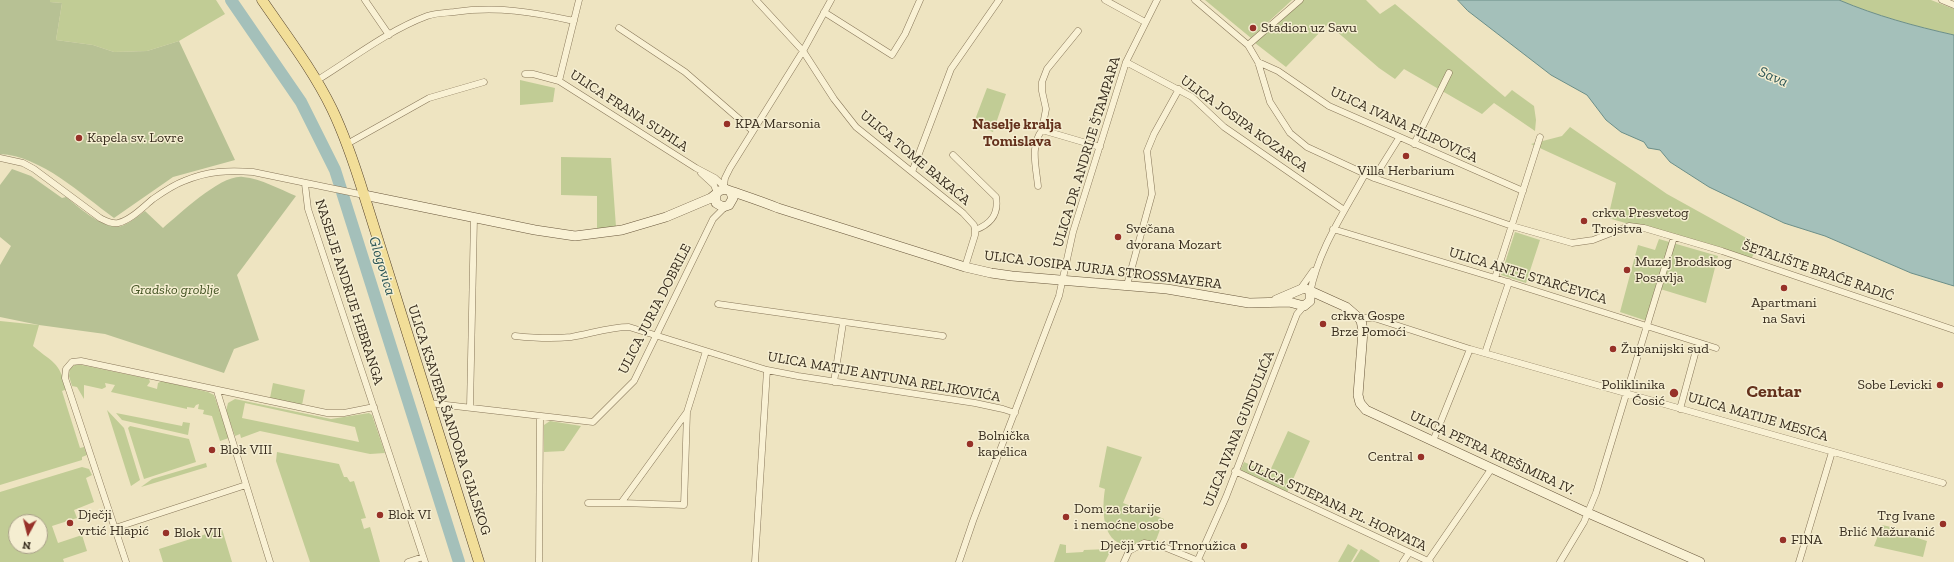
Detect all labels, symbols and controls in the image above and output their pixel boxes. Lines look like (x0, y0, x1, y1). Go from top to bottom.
place label: Stadion uz Savu (1261, 20, 1357, 36)
marker: Stadion uz Savu (1248, 23, 1258, 33)
street label: ULICA DR. ANDRIJE ŠTAMPARA (1050, 55, 1124, 249)
water label: Sava (1756, 63, 1790, 91)
street label: ULICA FRANA SUPILA (567, 66, 691, 156)
street label: ULICA JOSIPA KOZARCA (1177, 72, 1311, 176)
street label: ULICA IVANA FILIPOVIĆA (1327, 83, 1481, 167)
street label: ULICA TOME BAKAČA (856, 107, 974, 209)
place label: KPA Marsonia (735, 116, 820, 132)
district label: Naselje kralja Tomislava (972, 116, 1062, 151)
marker: KPA Marsonia (722, 119, 732, 129)
place label: Kapela sv. Lovre (87, 130, 184, 146)
marker: Kapela sv. Lovre (74, 133, 84, 143)
marker: Villa Herbarium (1401, 151, 1411, 161)
place label: Villa Herbarium (1358, 163, 1454, 179)
street label: NASELJE ANDRIJE HEBRANGA (311, 197, 387, 387)
place label: crkva Presvetog Trojstva (1592, 205, 1689, 238)
marker: crkva Presvetog Trojstva (1579, 216, 1589, 226)
place label: Svečana dvorana Mozart (1126, 221, 1222, 254)
marker: Svečana dvorana Mozart (1113, 232, 1123, 242)
water label: Glogovica (365, 234, 399, 298)
street label: ŠETALIŠTE BRAĆE RADIĆ (1740, 237, 1896, 305)
street label: ULICA JURJA DOBRILE (615, 241, 695, 377)
street label: ULICA ANTE STARČEVIĆA (1447, 244, 1609, 308)
street label: ULICA JOSIPA JURJA STROSSMAYERA (983, 247, 1223, 293)
place label: Muzej Brodskog Posavlja (1635, 254, 1732, 286)
marker: Muzej Brodskog Posavlja (1622, 265, 1632, 275)
park label: Gradsko groblje (131, 282, 219, 298)
marker: Apartmani na Savi (1779, 283, 1789, 293)
place label: Apartmani na Savi (1751, 295, 1817, 328)
street label: ULICA KSAVERA ŠANDORA GJALSKOG (404, 303, 494, 537)
place label: crkva Gospe Brze Pomoći (1331, 308, 1406, 340)
marker: crkva Gospe Brze Pomoći (1318, 319, 1328, 329)
place label: Županijski sud (1621, 341, 1709, 357)
marker: Županijski sud (1608, 344, 1618, 354)
street label: ULICA MATIJE ANTUNA RELJKOVIĆA (766, 348, 1002, 406)
street label: ULICA IVANA GUNDULIĆA (1200, 348, 1278, 510)
place label: Poliklinika Ćosić (1602, 377, 1665, 410)
place label: Sobe Levicki (1857, 377, 1932, 393)
marker: Sobe Levicki (1935, 380, 1945, 390)
district label: Centar (1746, 381, 1802, 403)
marker: Poliklinika Ćosić (1668, 387, 1680, 399)
street label: ULICA MATIJE MESIĆA (1686, 389, 1830, 445)
street label: ULICA PETRA KREŠIMIRA IV. (1407, 407, 1577, 499)
place label: Bolnička kapelica (978, 428, 1030, 460)
marker: Bolnička kapelica (965, 439, 975, 449)
place label: Blok VIII (220, 442, 272, 458)
marker: Blok VIII (207, 445, 217, 455)
place label: Central (1368, 449, 1413, 465)
marker: Central (1416, 452, 1426, 462)
street label: ULICA STJEPANA PL. HORVATA (1245, 457, 1429, 555)
place label: Dom za starije i nemoćne osobe (1074, 501, 1174, 534)
place label: Dječji vrtić Hlapić (78, 507, 149, 540)
place label: Blok VI (388, 507, 431, 523)
place label: Trg Ivane Brlić Mažuranić (1839, 508, 1935, 540)
marker: Blok VI (375, 510, 385, 520)
marker: Dom za starije i nemoćne osobe (1061, 512, 1071, 522)
north arrow (8, 514, 48, 554)
marker: Dječji vrtić Hlapić (65, 518, 75, 528)
marker: Trg Ivane Brlić Mažuranić (1938, 519, 1948, 529)
place label: Blok VII (174, 525, 222, 541)
marker: Blok VII (161, 528, 171, 538)
place label: FINA (1791, 532, 1822, 548)
marker: FINA (1778, 535, 1788, 545)
text: N (22, 538, 32, 552)
place label: Dječji vrtić Trnoružica (1100, 538, 1236, 554)
marker: Dječji vrtić Trnoružica (1239, 541, 1249, 551)

